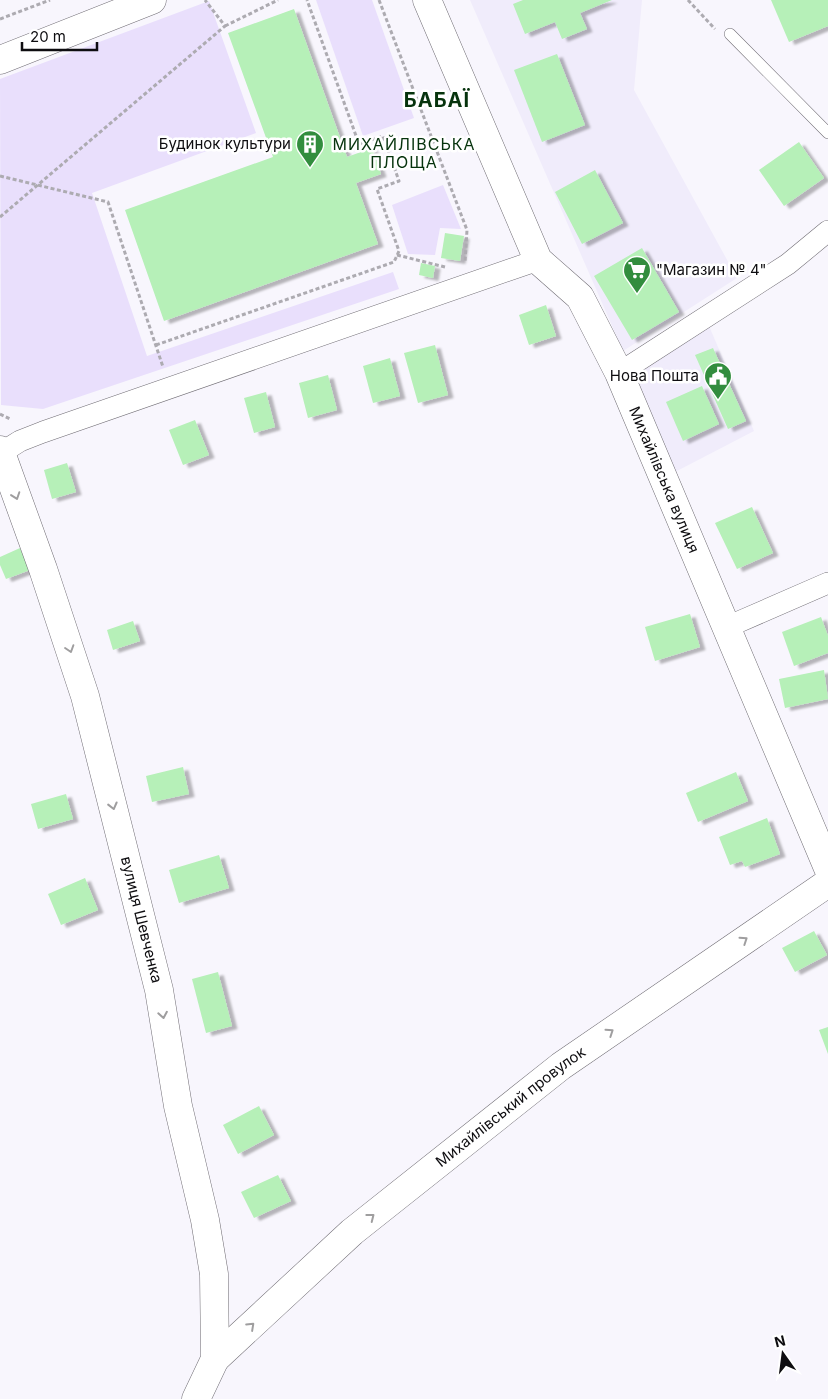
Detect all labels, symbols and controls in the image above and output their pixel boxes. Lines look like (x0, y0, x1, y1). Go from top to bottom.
scale bar (22, 20, 98, 52)
text: 20 m (30, 27, 66, 46)
district label: БАБАЇ (404, 88, 471, 112)
building icon: Будинок культури (295, 129, 325, 168)
place label: Будинок культури (159, 134, 291, 153)
district label: МИХАЙЛІВСЬКА ПЛОЩА (332, 134, 476, 172)
supermarket icon: "Магазин № 4" (622, 255, 652, 294)
place label: "Магазин № 4" (656, 260, 767, 279)
public building icon: Нова Пошта (703, 361, 733, 400)
place label: Нова Пошта (610, 366, 699, 385)
street label: Михайлівська вулиця (625, 403, 704, 556)
one-way arrow (11, 491, 21, 500)
one-way arrow (64, 645, 74, 653)
one-way arrow (107, 802, 118, 811)
street label: вулиця Шевченка (117, 854, 167, 985)
one-way arrow (739, 937, 748, 946)
one-way arrow (157, 1012, 168, 1020)
one-way arrow (605, 1029, 614, 1038)
street label: Михайлівський провулок (432, 1042, 589, 1171)
one-way arrow (365, 1214, 374, 1222)
one-way arrow (245, 1323, 254, 1332)
north arrow (758, 1329, 808, 1379)
text: N (773, 1331, 787, 1350)

